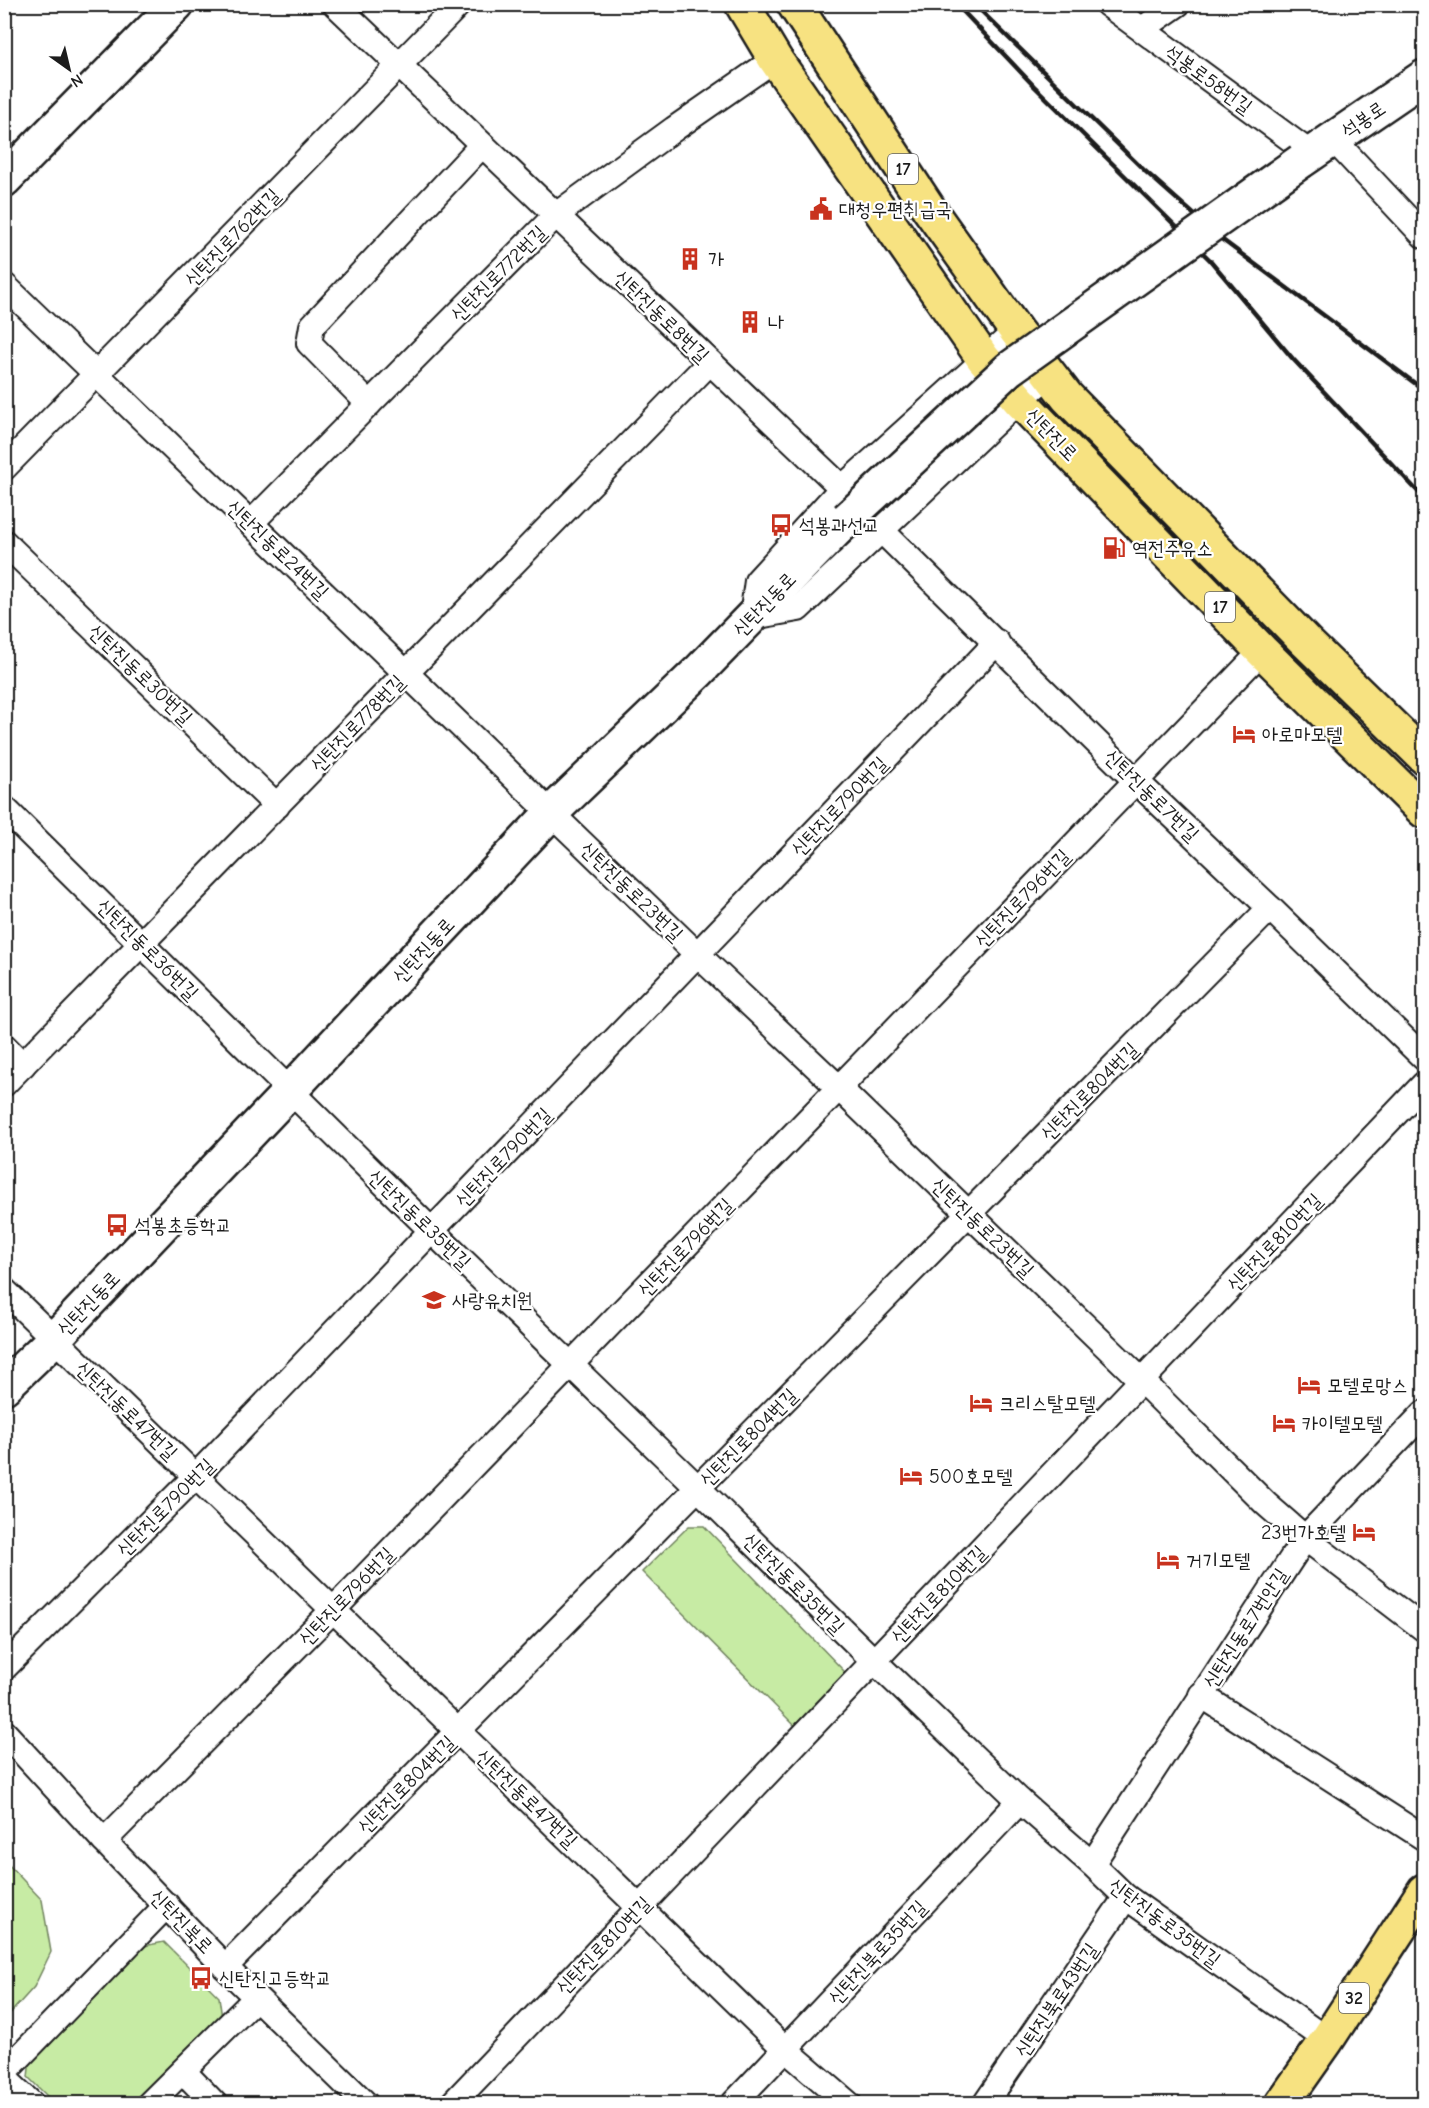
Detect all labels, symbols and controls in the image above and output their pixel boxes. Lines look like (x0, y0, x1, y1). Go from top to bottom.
north arrow (39, 39, 99, 99)
street label: 석봉로58번길 (1161, 40, 1257, 119)
text: N (67, 70, 86, 91)
street label: 석봉로 (1337, 96, 1390, 142)
road number: 17 (888, 154, 918, 184)
street label: 신탄진로762번길 (180, 184, 285, 291)
public building icon: 대청우편취급국 (808, 196, 834, 222)
place label: 대청우편취급국 (839, 198, 952, 221)
street label: 신탄진로772번길 (446, 221, 551, 326)
building icon: 가 (677, 246, 703, 272)
place label: 가 (708, 248, 724, 271)
street label: 신탄진동로8번길 (609, 265, 714, 367)
building icon: 나 (737, 309, 763, 335)
place label: 나 (768, 311, 784, 334)
street label: 신탄진로 (1021, 403, 1082, 465)
street label: 신탄진동로24번길 (222, 495, 333, 604)
bus stop icon: 석봉과선교 (768, 512, 794, 538)
place label: 석봉과선교 (799, 514, 879, 537)
fuel station icon: 역전주유소 (1101, 535, 1127, 561)
place label: 역전주유소 (1132, 537, 1212, 560)
street label: 신탄진동로 (728, 567, 801, 641)
road number: 17 (1205, 592, 1235, 622)
street label: 신탄진동로30번길 (84, 619, 197, 730)
street label: 신탄진로778번길 (305, 670, 409, 777)
hotel icon: 아로마모텔 (1231, 721, 1257, 747)
place label: 아로마모텔 (1262, 723, 1342, 746)
street label: 신탄진동로7번길 (1100, 745, 1204, 846)
street label: 신탄진로790번길 (786, 752, 892, 861)
street label: 신탄진동로23번길 (576, 837, 688, 946)
street label: 신탄진로796번길 (970, 845, 1075, 952)
street label: 신탄진동로36번길 (92, 894, 203, 1005)
street label: 신탄진동로 (388, 913, 459, 988)
street label: 신탄진로804번길 (1036, 1038, 1143, 1145)
street label: 신탄진로790번길 (450, 1103, 556, 1212)
street label: 신탄진동로35번길 (364, 1165, 476, 1274)
street label: 신탄진동로23번길 (927, 1173, 1039, 1282)
street label: 신탄진로810번길 (1222, 1189, 1327, 1296)
street label: 신탄진로796번길 (633, 1194, 738, 1301)
bus stop icon: 석봉초등학교 (104, 1212, 130, 1238)
place label: 석봉초등학교 (135, 1214, 232, 1237)
street label: 신탄진동로 (52, 1266, 125, 1340)
school or university icon: 사랑유치원 (421, 1287, 447, 1313)
place label: 사랑유치원 (452, 1289, 532, 1312)
street label: 신탄진동로47번길 (71, 1356, 182, 1464)
hotel icon: 모텔로망스 (1296, 1372, 1322, 1398)
place label: 모텔로망스 (1327, 1374, 1407, 1397)
street label: 신탄진로804번길 (695, 1384, 802, 1491)
hotel icon: 크리스탈모텔 (968, 1390, 994, 1416)
place label: 크리스탈모텔 (999, 1392, 1096, 1415)
hotel icon: 카이텔모텔 (1271, 1410, 1297, 1436)
place label: 카이텔모텔 (1302, 1412, 1382, 1435)
street label: 신탄진로790번길 (112, 1454, 219, 1561)
hotel icon: 500호모텔 (898, 1463, 924, 1489)
place label: 500호모텔 (929, 1465, 1012, 1488)
hotel icon: 23번가호텔 (1351, 1519, 1377, 1545)
place label: 23번가호텔 (1261, 1521, 1346, 1544)
street label: 신탄진동로35번길 (738, 1528, 849, 1639)
street label: 신탄진로810번길 (886, 1541, 991, 1648)
street label: 신탄진로796번길 (294, 1543, 399, 1650)
hotel icon: 거기모텔 (1155, 1547, 1181, 1573)
place label: 거기모텔 (1186, 1549, 1250, 1572)
street label: 신탄진동로7번안길 (1198, 1564, 1293, 1692)
street label: 신탄진로804번길 (353, 1731, 460, 1838)
street label: 신탄진동로47번길 (471, 1744, 582, 1852)
street label: 신탄진동로35번길 (1104, 1873, 1225, 1972)
street label: 신탄진북로 (145, 1884, 218, 1958)
street label: 신탄진로810번길 (551, 1892, 656, 1999)
street label: 신탄진북로35번길 (823, 1896, 931, 2009)
street label: 신탄진북로43번길 (1010, 1939, 1103, 2062)
bus stop icon: 신탄진고등학교 (188, 1965, 214, 1991)
place label: 신탄진고등학교 (219, 1967, 332, 1990)
road number: 32 (1339, 1983, 1369, 2013)

